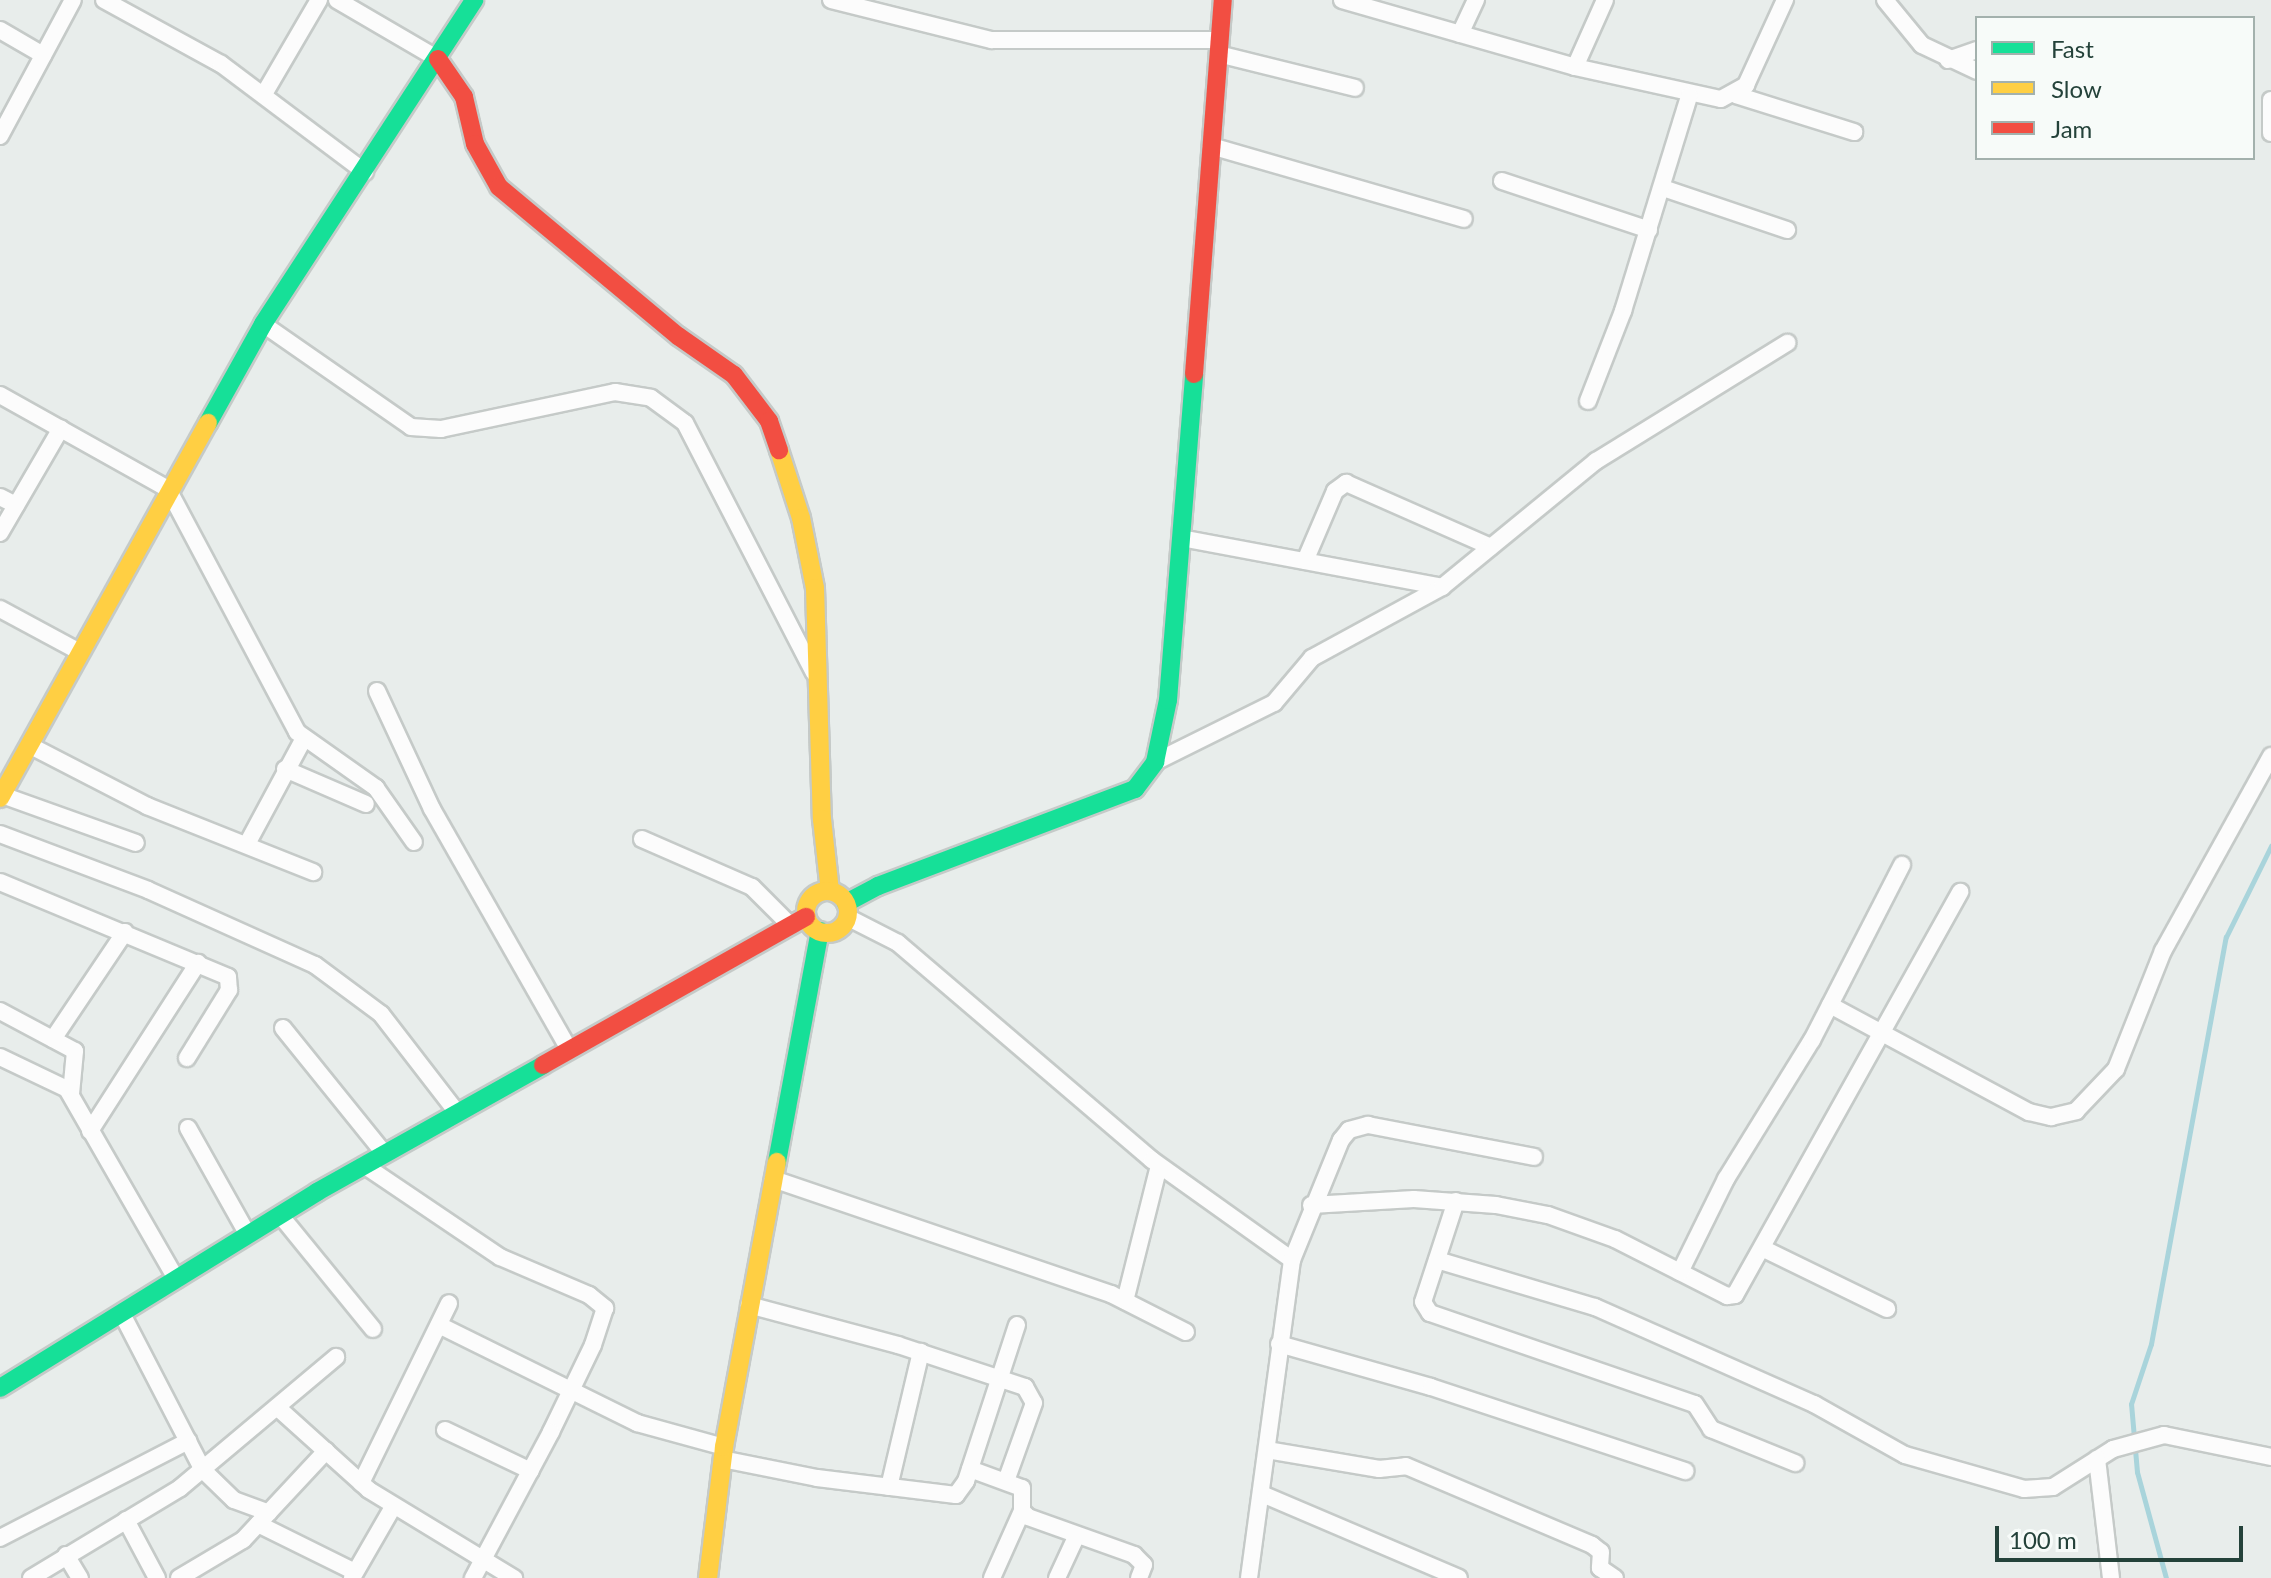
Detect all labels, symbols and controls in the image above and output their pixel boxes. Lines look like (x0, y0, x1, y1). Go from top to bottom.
legend (1975, 16, 2255, 160)
text: Fast (2051, 34, 2094, 63)
text: Slow (2051, 74, 2102, 103)
text: Jam (2051, 114, 2092, 143)
scale bar (1999, 1510, 2247, 1560)
text: 100 m (2009, 1525, 2077, 1554)

